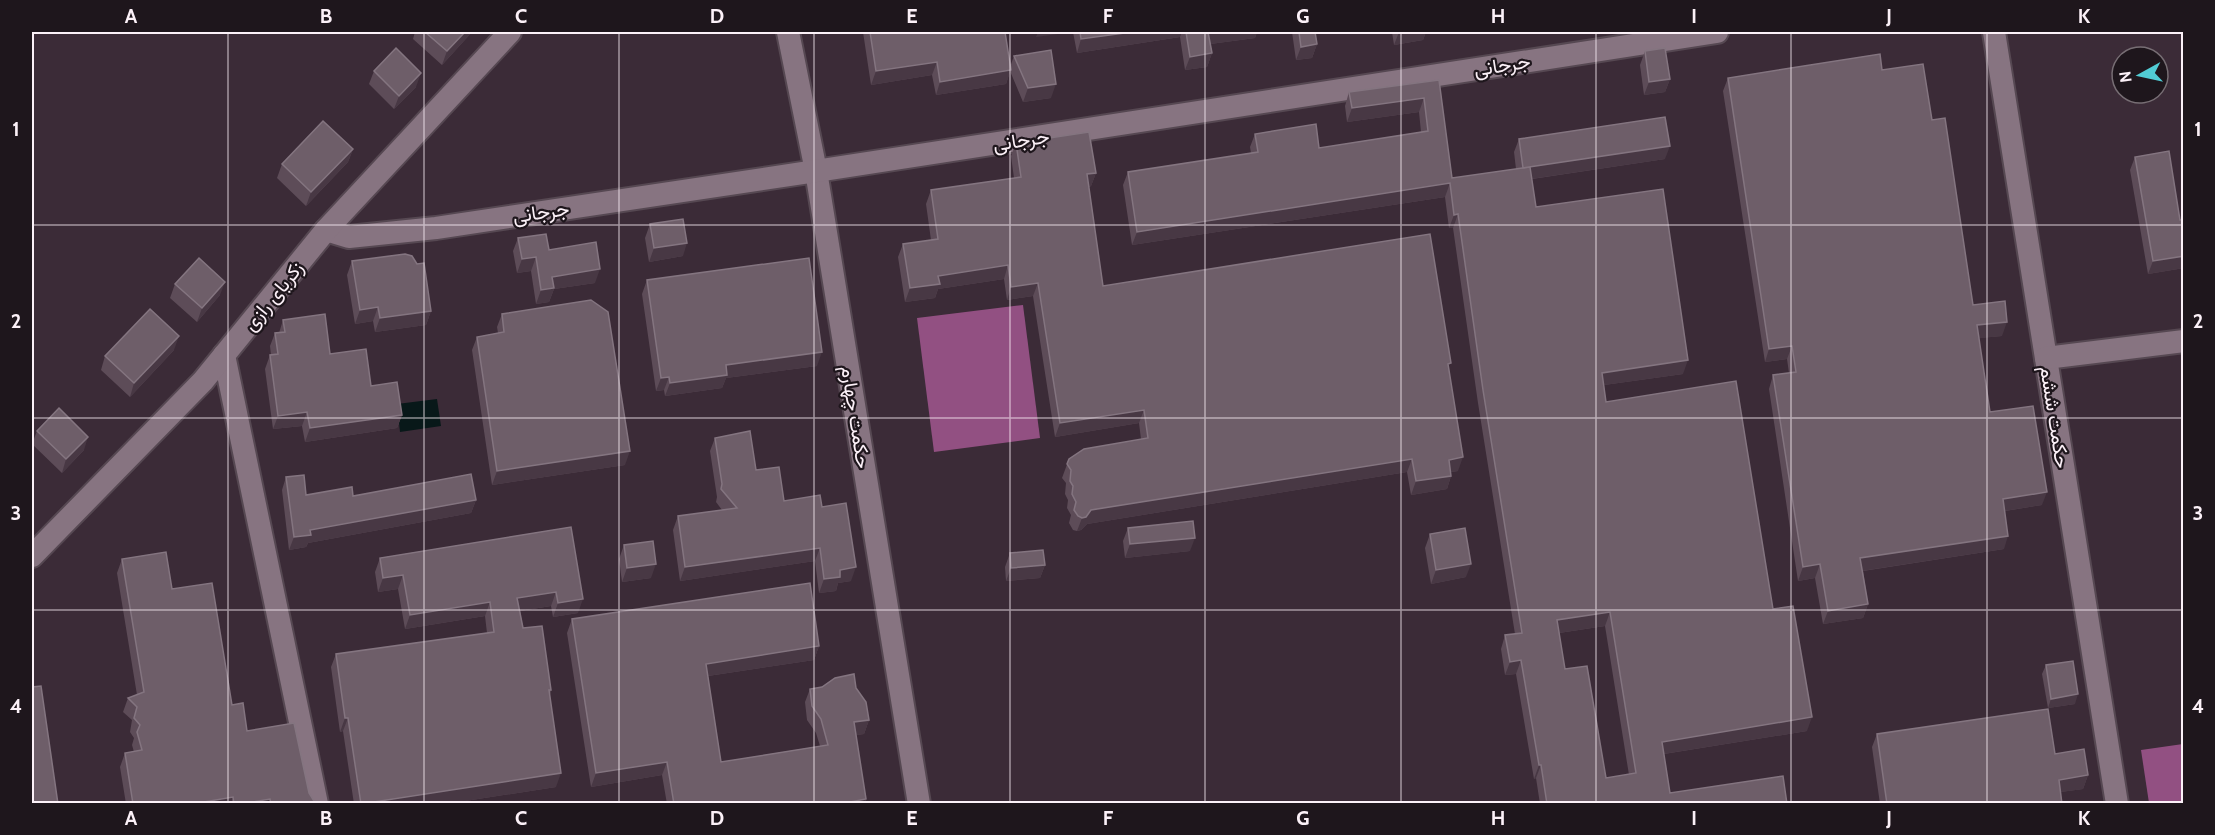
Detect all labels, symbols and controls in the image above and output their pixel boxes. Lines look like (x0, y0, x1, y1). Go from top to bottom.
text: A (125, 4, 138, 28)
text: B (320, 4, 332, 28)
text: C (515, 4, 527, 28)
text: D (710, 4, 724, 28)
text: E (906, 4, 918, 28)
text: F (1103, 4, 1114, 28)
text: G (1296, 4, 1310, 28)
text: H (1491, 4, 1505, 28)
text: I (1691, 4, 1697, 28)
text: J (1885, 4, 1892, 28)
text: K (2078, 4, 2091, 28)
north arrow (2110, 45, 2170, 105)
street label: جرجانی (1472, 49, 1532, 82)
text: N (2115, 70, 2136, 84)
text: 1 (12, 117, 20, 141)
text: 1 (2194, 117, 2202, 141)
street label: جرجانی (991, 124, 1051, 157)
street label: جرجانی (511, 196, 571, 229)
street label: زکریای رازی (238, 256, 309, 336)
text: 2 (11, 309, 21, 333)
text: 2 (2193, 309, 2203, 333)
street label: حکمت چهارم (834, 364, 876, 471)
street label: حکمت ششم (2034, 364, 2075, 470)
text: 3 (11, 501, 21, 525)
text: 3 (2193, 501, 2203, 525)
text: 4 (10, 694, 22, 718)
text: 4 (2192, 694, 2204, 718)
text: A (125, 806, 138, 830)
text: B (320, 806, 332, 830)
text: C (515, 806, 527, 830)
text: D (710, 806, 724, 830)
text: E (906, 806, 918, 830)
text: F (1103, 806, 1114, 830)
text: G (1296, 806, 1310, 830)
text: H (1491, 806, 1505, 830)
text: I (1691, 806, 1697, 830)
text: J (1885, 806, 1892, 830)
text: K (2078, 806, 2091, 830)

